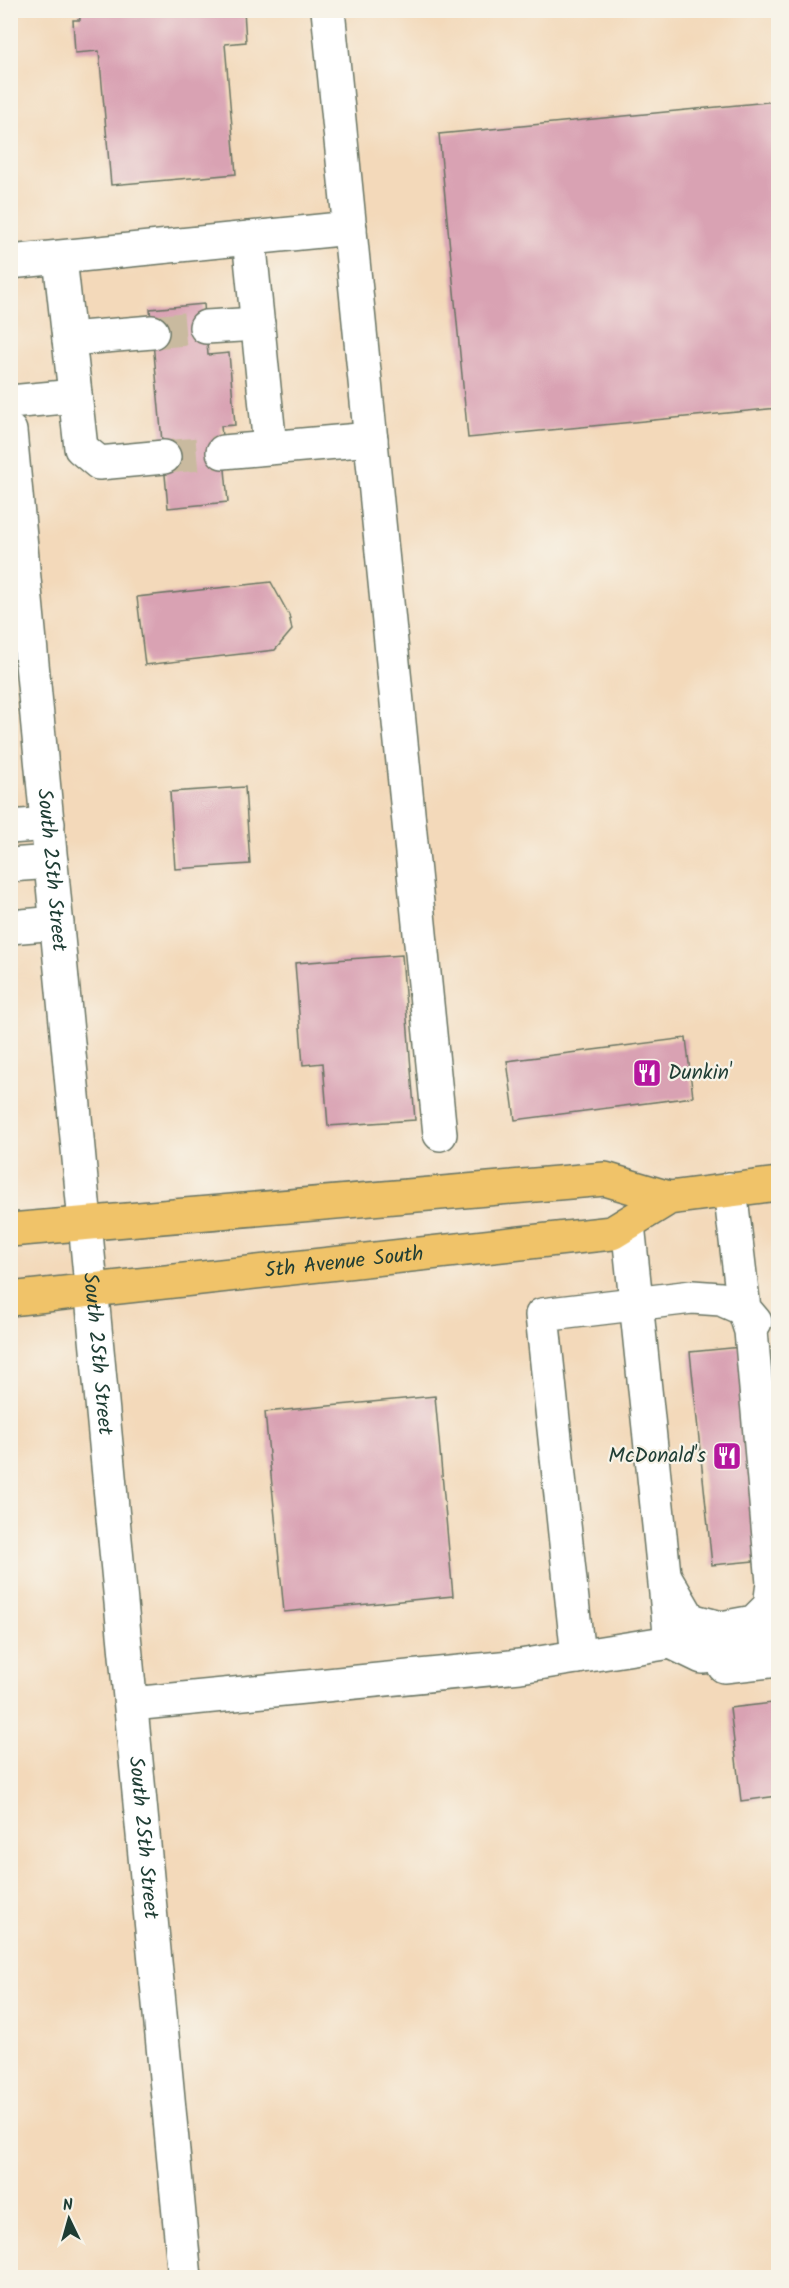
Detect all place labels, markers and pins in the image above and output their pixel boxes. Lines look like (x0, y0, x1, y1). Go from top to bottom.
restaurant icon: Dunkin' (631, 1057, 663, 1089)
place label: Dunkin' (668, 1057, 733, 1090)
place label: McDonald's (608, 1440, 706, 1473)
restaurant icon: McDonald's (711, 1440, 743, 1472)

